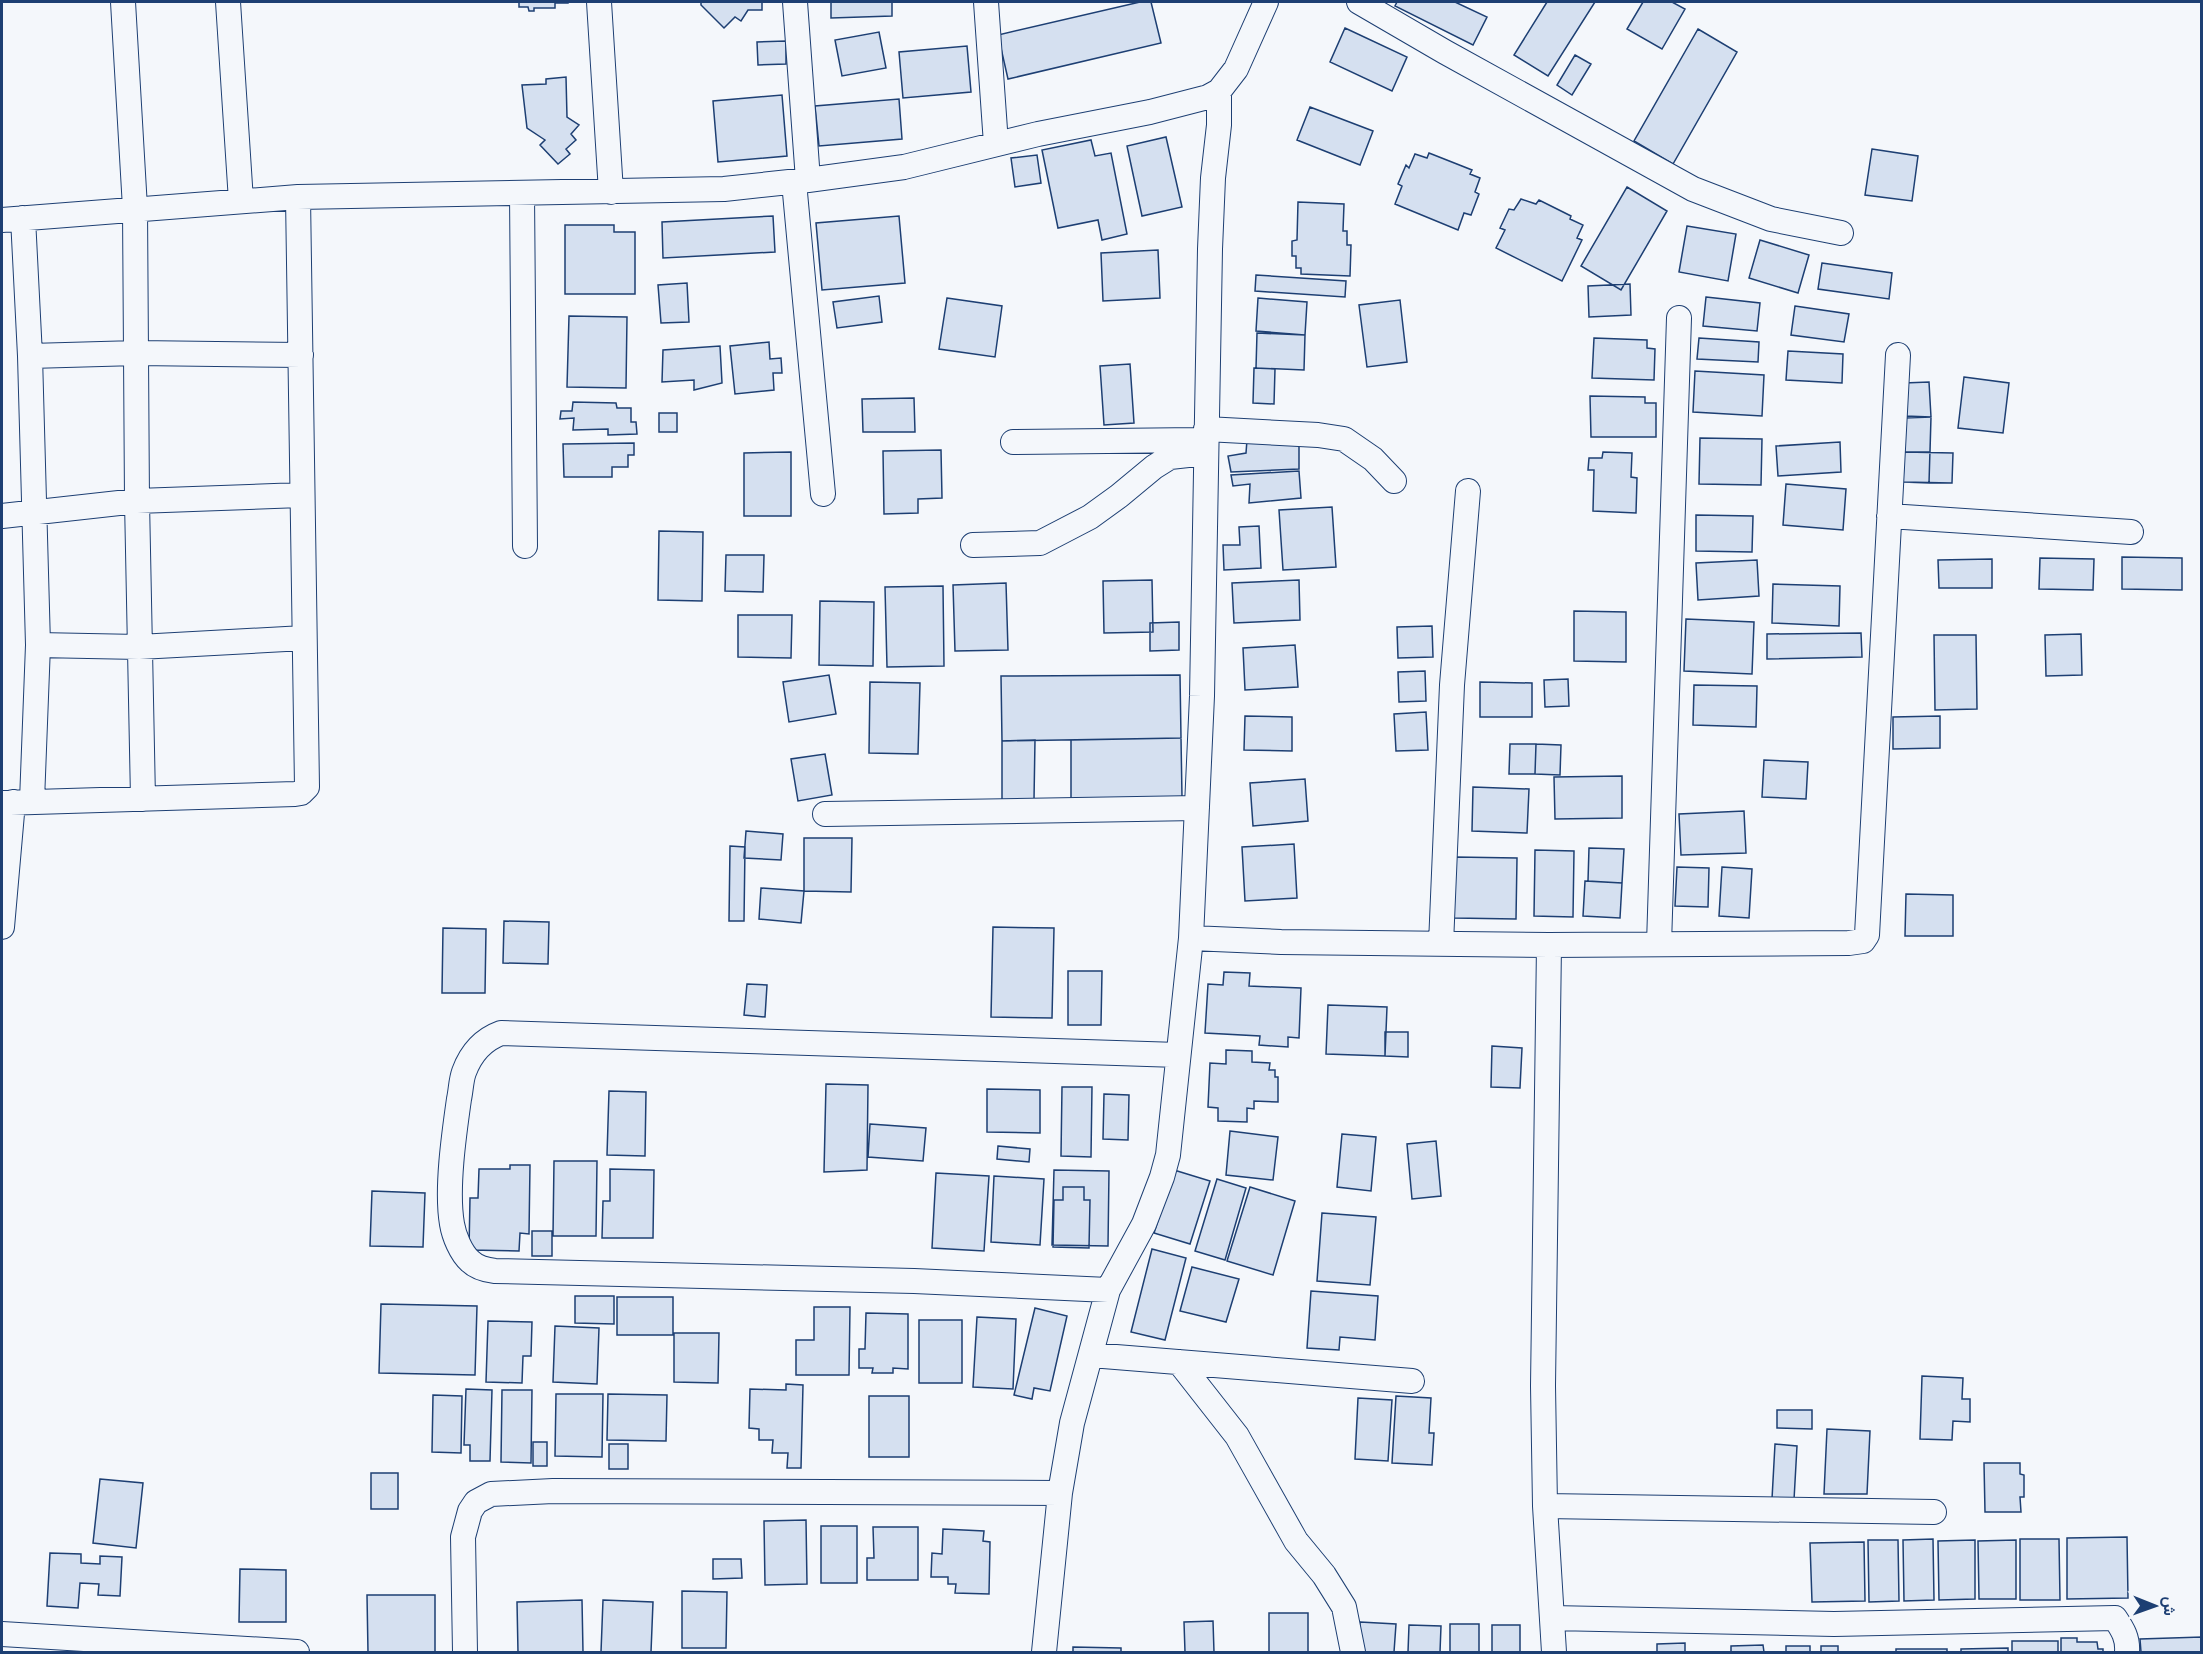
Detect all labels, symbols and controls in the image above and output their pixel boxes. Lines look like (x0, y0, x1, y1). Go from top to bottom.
north arrow (2125, 1576, 2185, 1636)
text: ش (2159, 1596, 2178, 1616)

